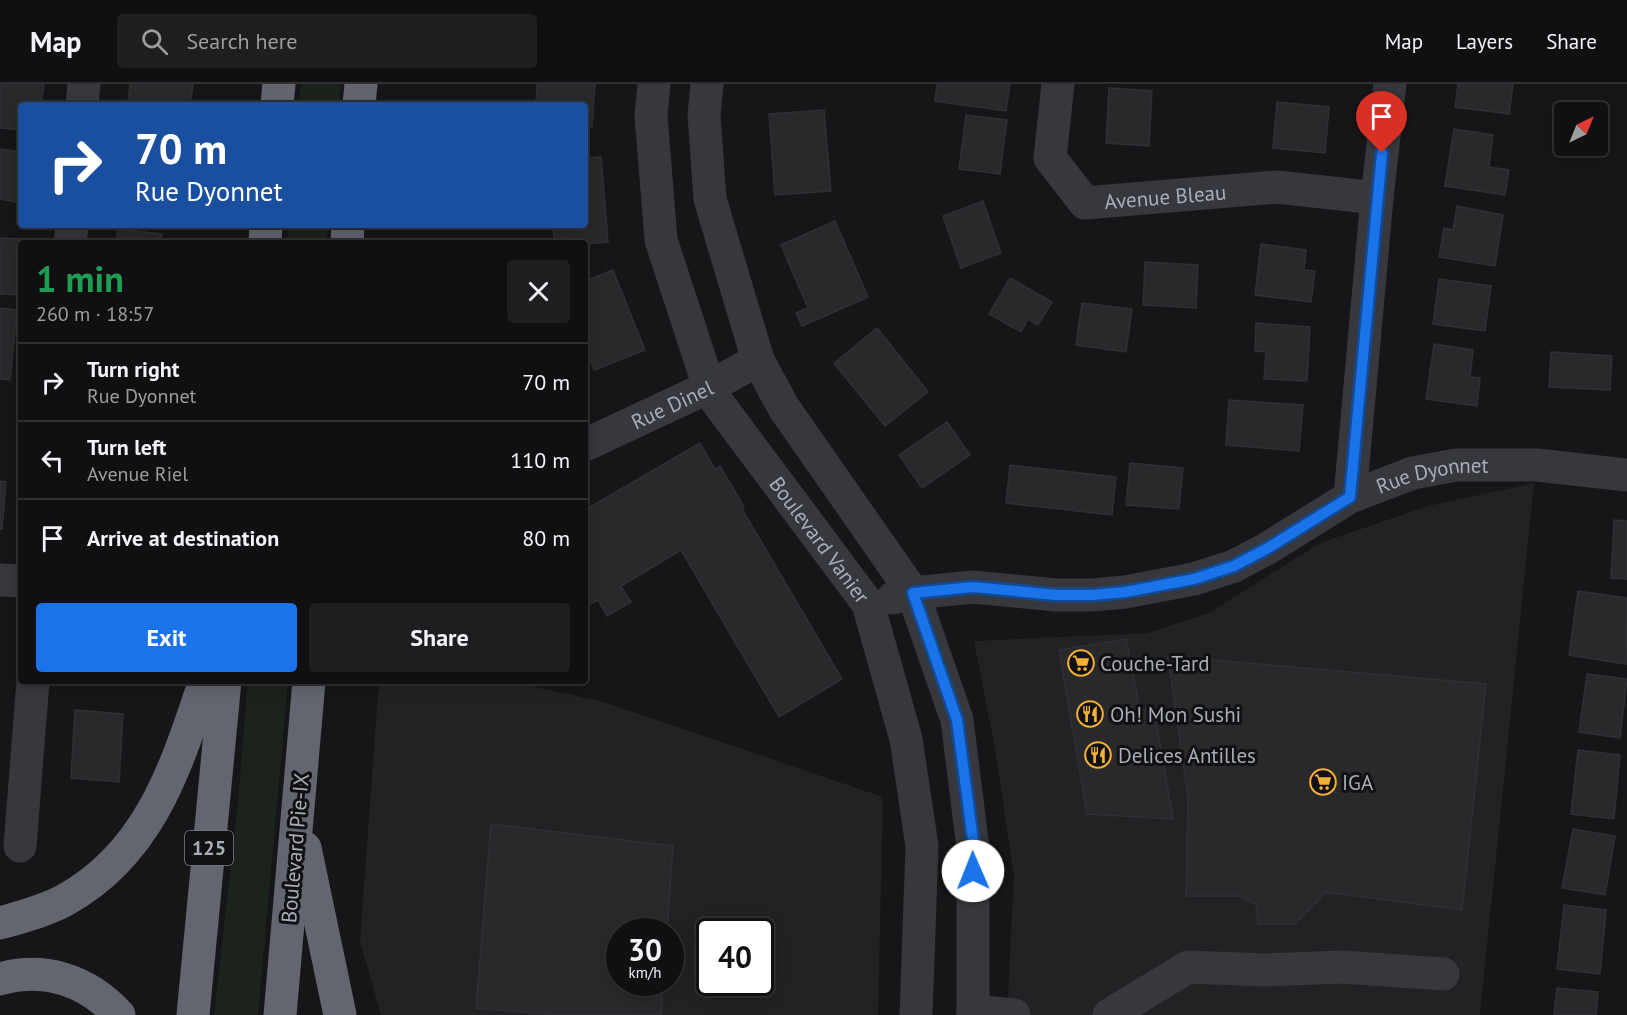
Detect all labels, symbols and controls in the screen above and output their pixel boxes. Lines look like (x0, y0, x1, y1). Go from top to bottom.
search box (117, 14, 537, 68)
text: Map (30, 23, 81, 60)
icon: search (138, 25, 171, 58)
text: Search here (186, 27, 297, 55)
text: Map (1385, 28, 1423, 55)
text: Layers (1456, 28, 1513, 55)
text: Share (1546, 28, 1597, 55)
pin (1356, 91, 1407, 153)
icon: arrive (1365, 100, 1398, 133)
north arrow (1554, 102, 1608, 156)
map controls (1554, 102, 1608, 156)
text: 70 m (135, 121, 227, 176)
icon: right (36, 126, 114, 204)
text: Rue Dyonnet (135, 174, 283, 208)
street label: Avenue Bleau (1103, 178, 1227, 215)
text: 1 min (36, 255, 124, 302)
button: close (507, 260, 570, 323)
text: 260 m · 18:57 (36, 301, 154, 327)
text: Turn right (87, 355, 179, 383)
icon: right (36, 366, 69, 399)
text: 70 m (522, 368, 570, 396)
street label: Rue Dinel (627, 374, 717, 435)
text: Rue Dyonnet (87, 383, 196, 409)
text: Turn left (87, 433, 167, 461)
icon: left (36, 444, 69, 477)
text: 110 m (510, 446, 570, 474)
street label: Rue Dyonnet (1372, 451, 1489, 499)
text: Avenue Riel (87, 461, 188, 487)
street label: Boulevard Vanier (764, 471, 876, 608)
icon: arrive (36, 522, 69, 555)
text: Arrive at destination (87, 524, 279, 552)
text: 80 m (522, 524, 570, 552)
button: Exit (36, 603, 297, 672)
button: Share (309, 603, 570, 672)
supermarket icon: Couche-Tard (1066, 648, 1096, 678)
place label: Couche-Tard (1100, 650, 1210, 677)
restaurant icon: Oh! Mon Sushi (1075, 699, 1105, 729)
place label: Oh! Mon Sushi (1110, 701, 1241, 728)
restaurant icon: Delices Antilles (1083, 740, 1113, 770)
place label: Delices Antilles (1118, 742, 1256, 769)
supermarket icon: IGA (1308, 767, 1338, 797)
place label: IGA (1342, 769, 1374, 796)
street label: Boulevard Pie-IX (275, 772, 315, 924)
road number: 125 (185, 831, 233, 865)
position arrow (941, 839, 1005, 903)
speed limit sign: 40 (696, 918, 774, 996)
text: 30 (628, 930, 662, 969)
text: km/h (629, 963, 661, 982)

